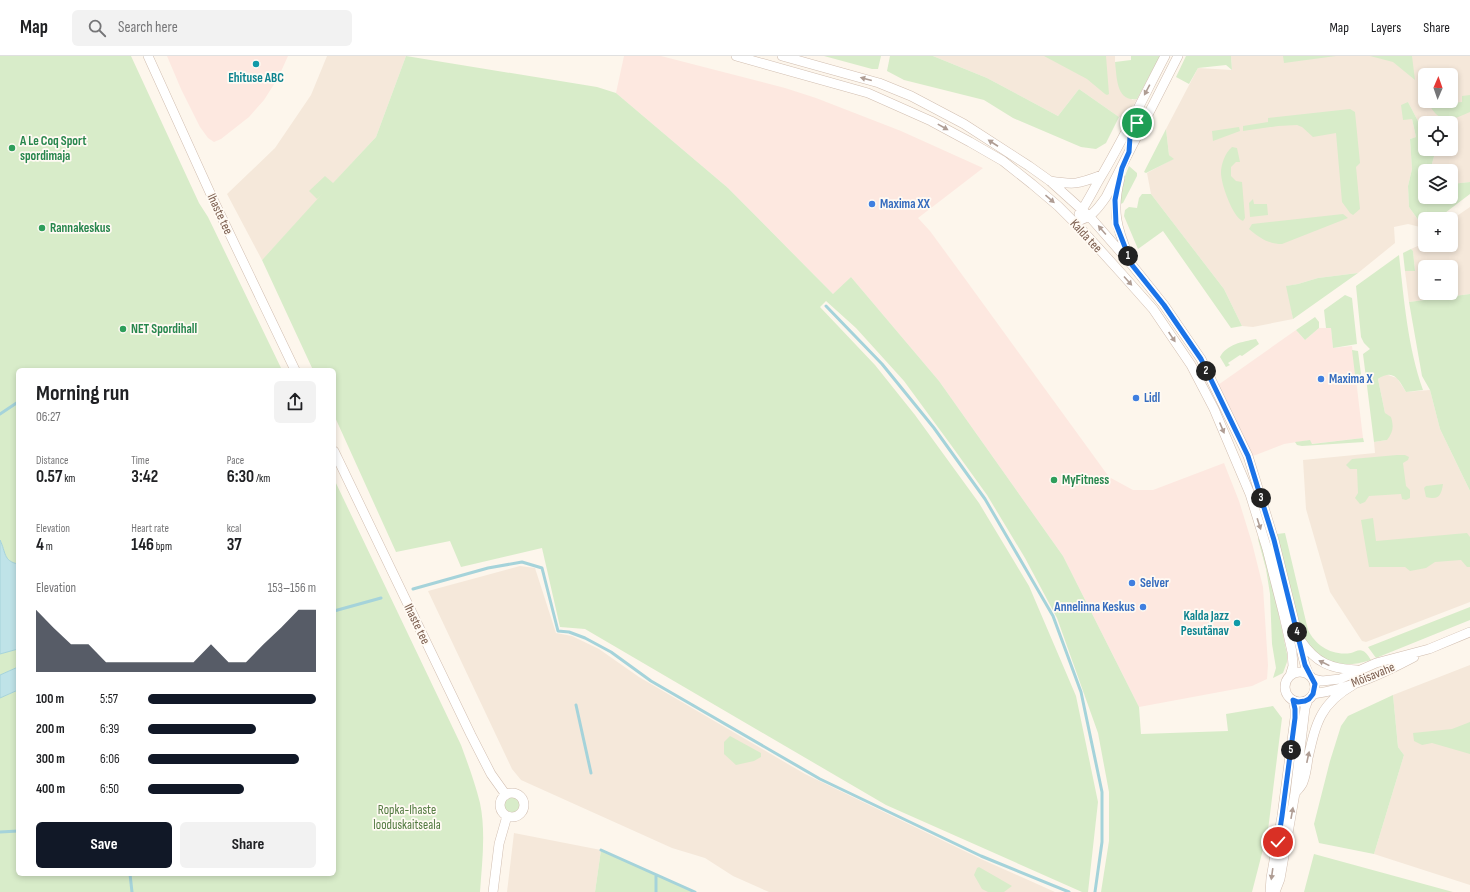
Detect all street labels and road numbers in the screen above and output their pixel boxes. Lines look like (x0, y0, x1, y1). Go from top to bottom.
street label: Ihaste tee (204, 191, 236, 237)
street label: Kalda tee (1067, 216, 1105, 256)
street label: Ihaste tee (400, 601, 434, 647)
street label: Mõisavahe (1349, 659, 1397, 691)

